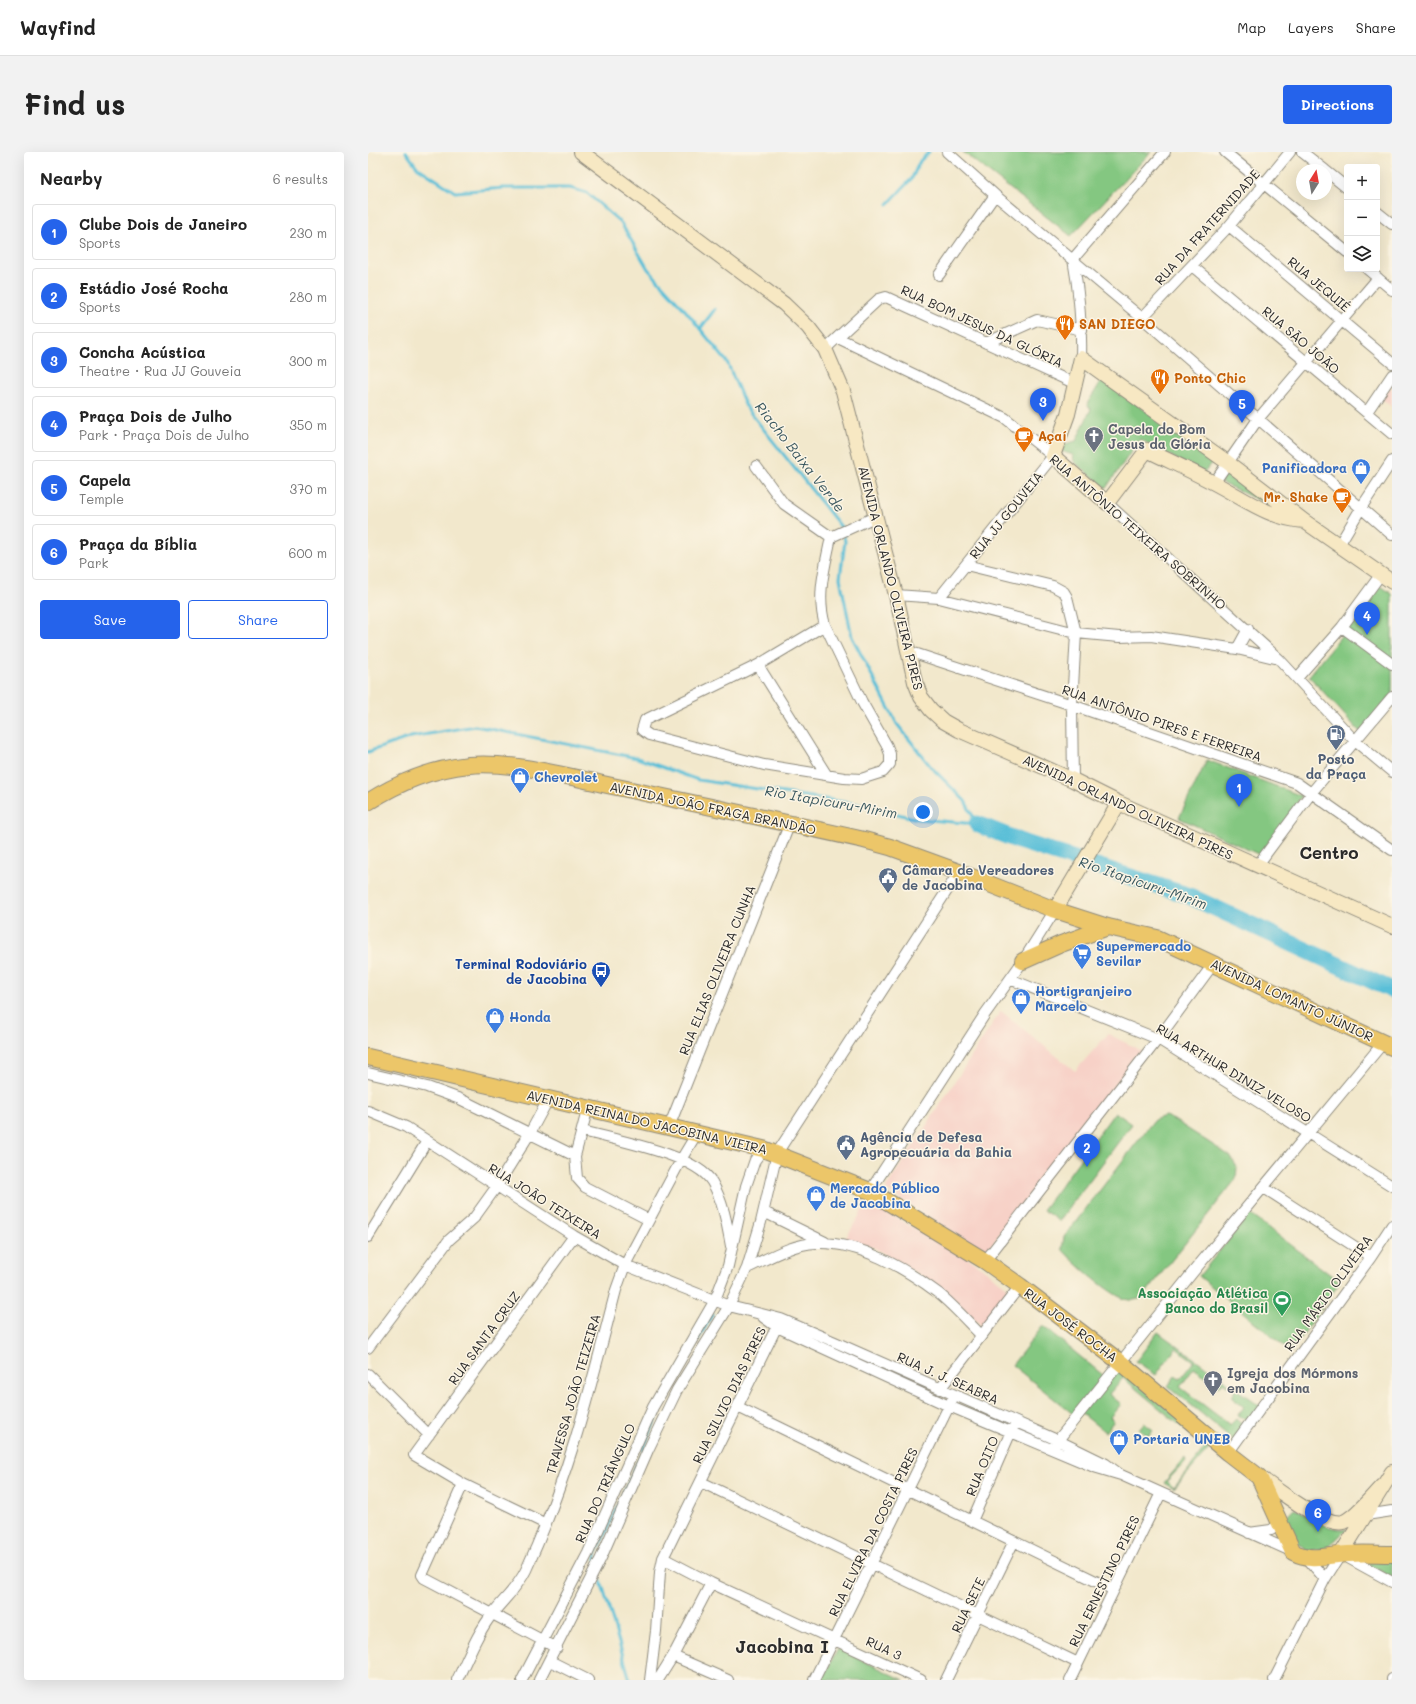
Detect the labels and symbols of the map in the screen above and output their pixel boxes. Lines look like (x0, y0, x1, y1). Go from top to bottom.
north arrow (1296, 164, 1332, 200)
street label: RUA DA FRATERNIDADE (1150, 165, 1263, 288)
street label: RUA JEQUIÉ (1284, 252, 1354, 315)
street label: RUA BOM JESUS DA GLÓRIA (898, 280, 1066, 371)
street label: RUA SÃO JOÃO (1259, 302, 1344, 377)
restaurant icon: SAN DIEGO (1054, 313, 1076, 341)
place label: SAN DIEGO (1079, 315, 1156, 332)
restaurant icon: Ponto Chic (1149, 367, 1171, 395)
place label: Ponto Chic (1174, 369, 1246, 386)
pin: 3 (1030, 388, 1056, 421)
pin: 5 (1229, 390, 1255, 423)
water label: Riacho Baixa Verde (751, 397, 850, 516)
place label: Capela do Bom Jesus da Glória (1108, 420, 1211, 452)
cafe icon: Açaí (1013, 425, 1035, 453)
church icon: Capela do Bom Jesus da Glória (1083, 425, 1105, 453)
place label: Açaí (1038, 427, 1067, 444)
street label: RUA ANTÔNIO TEIXEIRA SOBRINHO (1047, 450, 1230, 613)
shop icon: Panificadora (1350, 457, 1372, 485)
place label: Panificadora (1262, 459, 1347, 476)
street label: AVENIDA ORLANDO OLIVEIRA PIRES (855, 464, 928, 692)
street label: RUA JJ GOUVEIA (965, 467, 1046, 562)
cafe icon: Mr. Shake (1331, 486, 1353, 514)
place label: Mr. Shake (1264, 488, 1328, 505)
pin: 4 (1354, 602, 1380, 635)
street label: RUA ANTÔNIO PIRES E FERREIRA (1060, 680, 1264, 765)
fuel station icon: Posto da Praça (1325, 723, 1347, 751)
street label: AVENIDA ORLANDO OLIVEIRA PIRES (1020, 750, 1236, 863)
place label: Posto da Praça (1306, 750, 1366, 782)
shop icon: Chevrolet (509, 766, 531, 794)
place label: Chevrolet (534, 768, 598, 785)
pin: 1 (1226, 774, 1252, 807)
street label: AVENIDA JOÃO FRAGA BRANDÃO (608, 777, 818, 838)
water label: Rio Itapicuru-Mirim (763, 780, 899, 823)
your location (913, 802, 933, 822)
district label: Centro (1299, 841, 1359, 863)
water label: Rio Itapicuru-Mirim (1077, 852, 1210, 913)
place label: Câmara de Vereadores de Jacobina (902, 861, 1054, 893)
public building icon: Câmara de Vereadores de Jacobina (877, 866, 899, 894)
street label: RUA ELIAS OLIVEIRA CUNHA (675, 882, 759, 1057)
place label: Supermercado Sevilar (1096, 937, 1191, 969)
supermarket icon: Supermercado Sevilar (1071, 942, 1093, 970)
street label: AVENIDA LOMANTO JÚNIOR (1208, 954, 1376, 1045)
place label: Terminal Rodoviário de Jacobina (455, 955, 587, 987)
bus stop icon: Terminal Rodoviário de Jacobina (590, 960, 612, 988)
place label: Hortigranjeiro Marcelo (1035, 982, 1132, 1014)
shop icon: Hortigranjeiro Marcelo (1010, 987, 1032, 1015)
shop icon: Honda (484, 1006, 506, 1034)
place label: Honda (509, 1008, 551, 1025)
street label: RUA ARTHUR DINIZ VELOSO (1153, 1019, 1315, 1126)
street label: AVENIDA REINALDO JACOBINA VIEIRA (525, 1086, 769, 1158)
place label: Agência de Defesa Agropecuária da Bahia (860, 1128, 1012, 1160)
public building icon: Agência de Defesa Agropecuária da Bahia (835, 1133, 857, 1161)
pin: 2 (1074, 1134, 1100, 1167)
street label: RUA JOÃO TEIXEIRA (486, 1159, 605, 1242)
place label: Mercado Público de Jacobina (830, 1179, 940, 1211)
shop icon: Mercado Público de Jacobina (805, 1184, 827, 1212)
street label: RUA MÁRIO OLIVEIRA (1280, 1231, 1376, 1354)
street label: RUA JOSÉ ROCHA (1021, 1284, 1121, 1365)
place label: Associação Atlética Banco do Brasil (1137, 1284, 1268, 1316)
street label: RUA SANTA CRUZ (444, 1287, 523, 1388)
sports icon: Associação Atlética Banco do Brasil (1271, 1289, 1293, 1317)
street label: TRAVESSA JOÃO TEIZEIRA (541, 1312, 604, 1476)
street label: RUA SILVIO DIAS PIRES (688, 1323, 769, 1466)
street label: RUA J. J. SEABRA (895, 1347, 1002, 1408)
place label: Igreja dos Mórmons em Jacobina (1227, 1364, 1358, 1396)
church icon: Igreja dos Mórmons em Jacobina (1202, 1369, 1224, 1397)
street label: RUA DO TRIÂNGULO (571, 1420, 639, 1545)
shop icon: Portaria UNEB (1108, 1428, 1130, 1456)
place label: Portaria UNEB (1133, 1430, 1230, 1447)
street label: RUA OITO (961, 1433, 1002, 1498)
street label: RUA ELVIRA DA COSTA PIRES (824, 1444, 921, 1619)
pin: 6 (1305, 1499, 1331, 1532)
street label: RUA ERNESTINO PIRES (1064, 1512, 1143, 1649)
street label: RUA SETE (947, 1574, 988, 1635)
street label: RUA 3 (863, 1632, 905, 1663)
district label: Jacobina I (735, 1635, 829, 1657)

